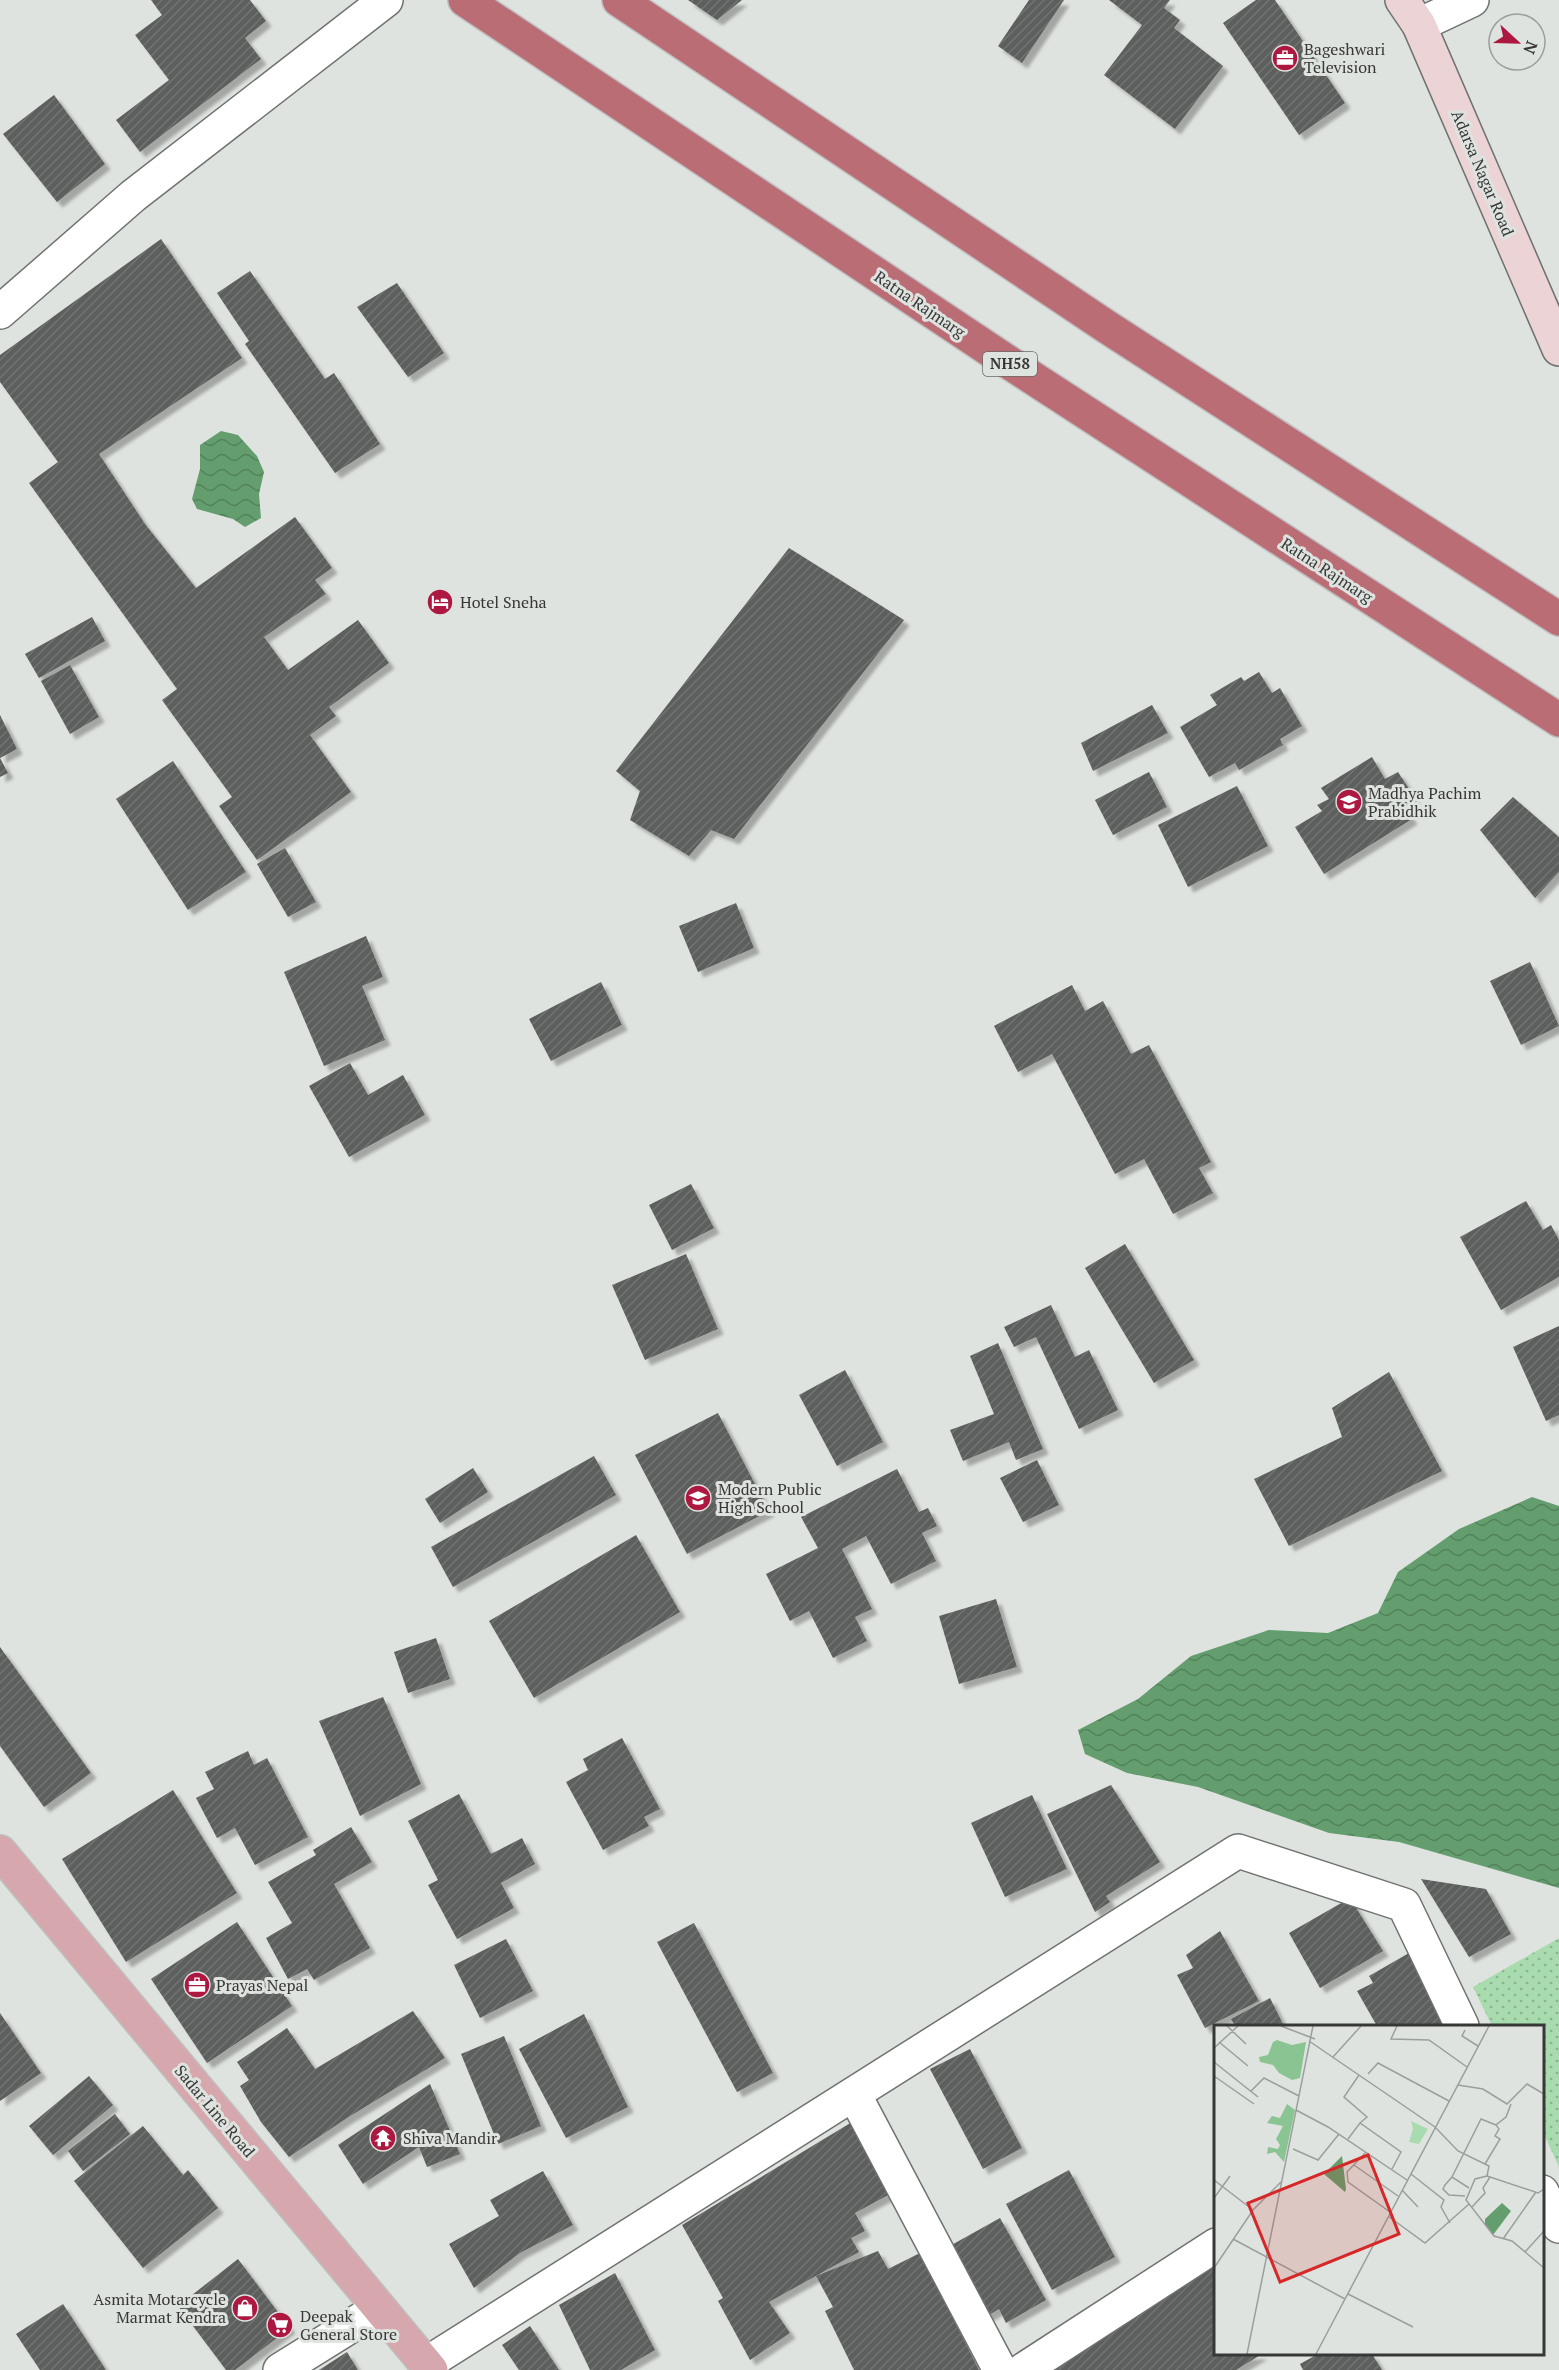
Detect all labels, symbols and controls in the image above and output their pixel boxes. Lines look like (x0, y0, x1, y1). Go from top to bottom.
north arrow (1487, 12, 1547, 72)
place label: Bageshwari Television (1304, 38, 1386, 78)
text: N (1518, 38, 1543, 57)
office icon: Bageshwari Television (1270, 43, 1300, 73)
street label: Adarsa Nagar Road (1447, 107, 1520, 240)
street label: Ratna Rajmarg (870, 266, 970, 343)
road number: NH58 (983, 352, 1037, 376)
street label: Ratna Rajmarg (1277, 532, 1378, 608)
hotel icon: Hotel Sneha (425, 587, 455, 617)
place label: Hotel Sneha (460, 591, 547, 613)
place label: Madhya Pachim Prabidhik (1368, 782, 1482, 822)
school or university icon: Madhya Pachim Prabidhik (1334, 787, 1364, 817)
place label: Modern Public High School (718, 1478, 822, 1518)
school or university icon: Modern Public High School (683, 1483, 713, 1513)
office icon: Prayas Nepal (182, 1970, 212, 2000)
place label: Prayas Nepal (216, 1974, 309, 1996)
inset map (1214, 2025, 1544, 2355)
street label: Sadar Line Road (170, 2060, 260, 2162)
temple icon: Shiva Mandir (368, 2123, 398, 2153)
place label: Shiva Mandir (403, 2127, 498, 2149)
place label: Asmita Motarcycle Marmat Kendra (93, 2288, 226, 2328)
shop icon: Asmita Motarcycle Marmat Kendra (230, 2293, 260, 2323)
place label: Deepak General Store (300, 2305, 397, 2345)
supermarket icon: Deepak General Store (265, 2310, 295, 2340)

